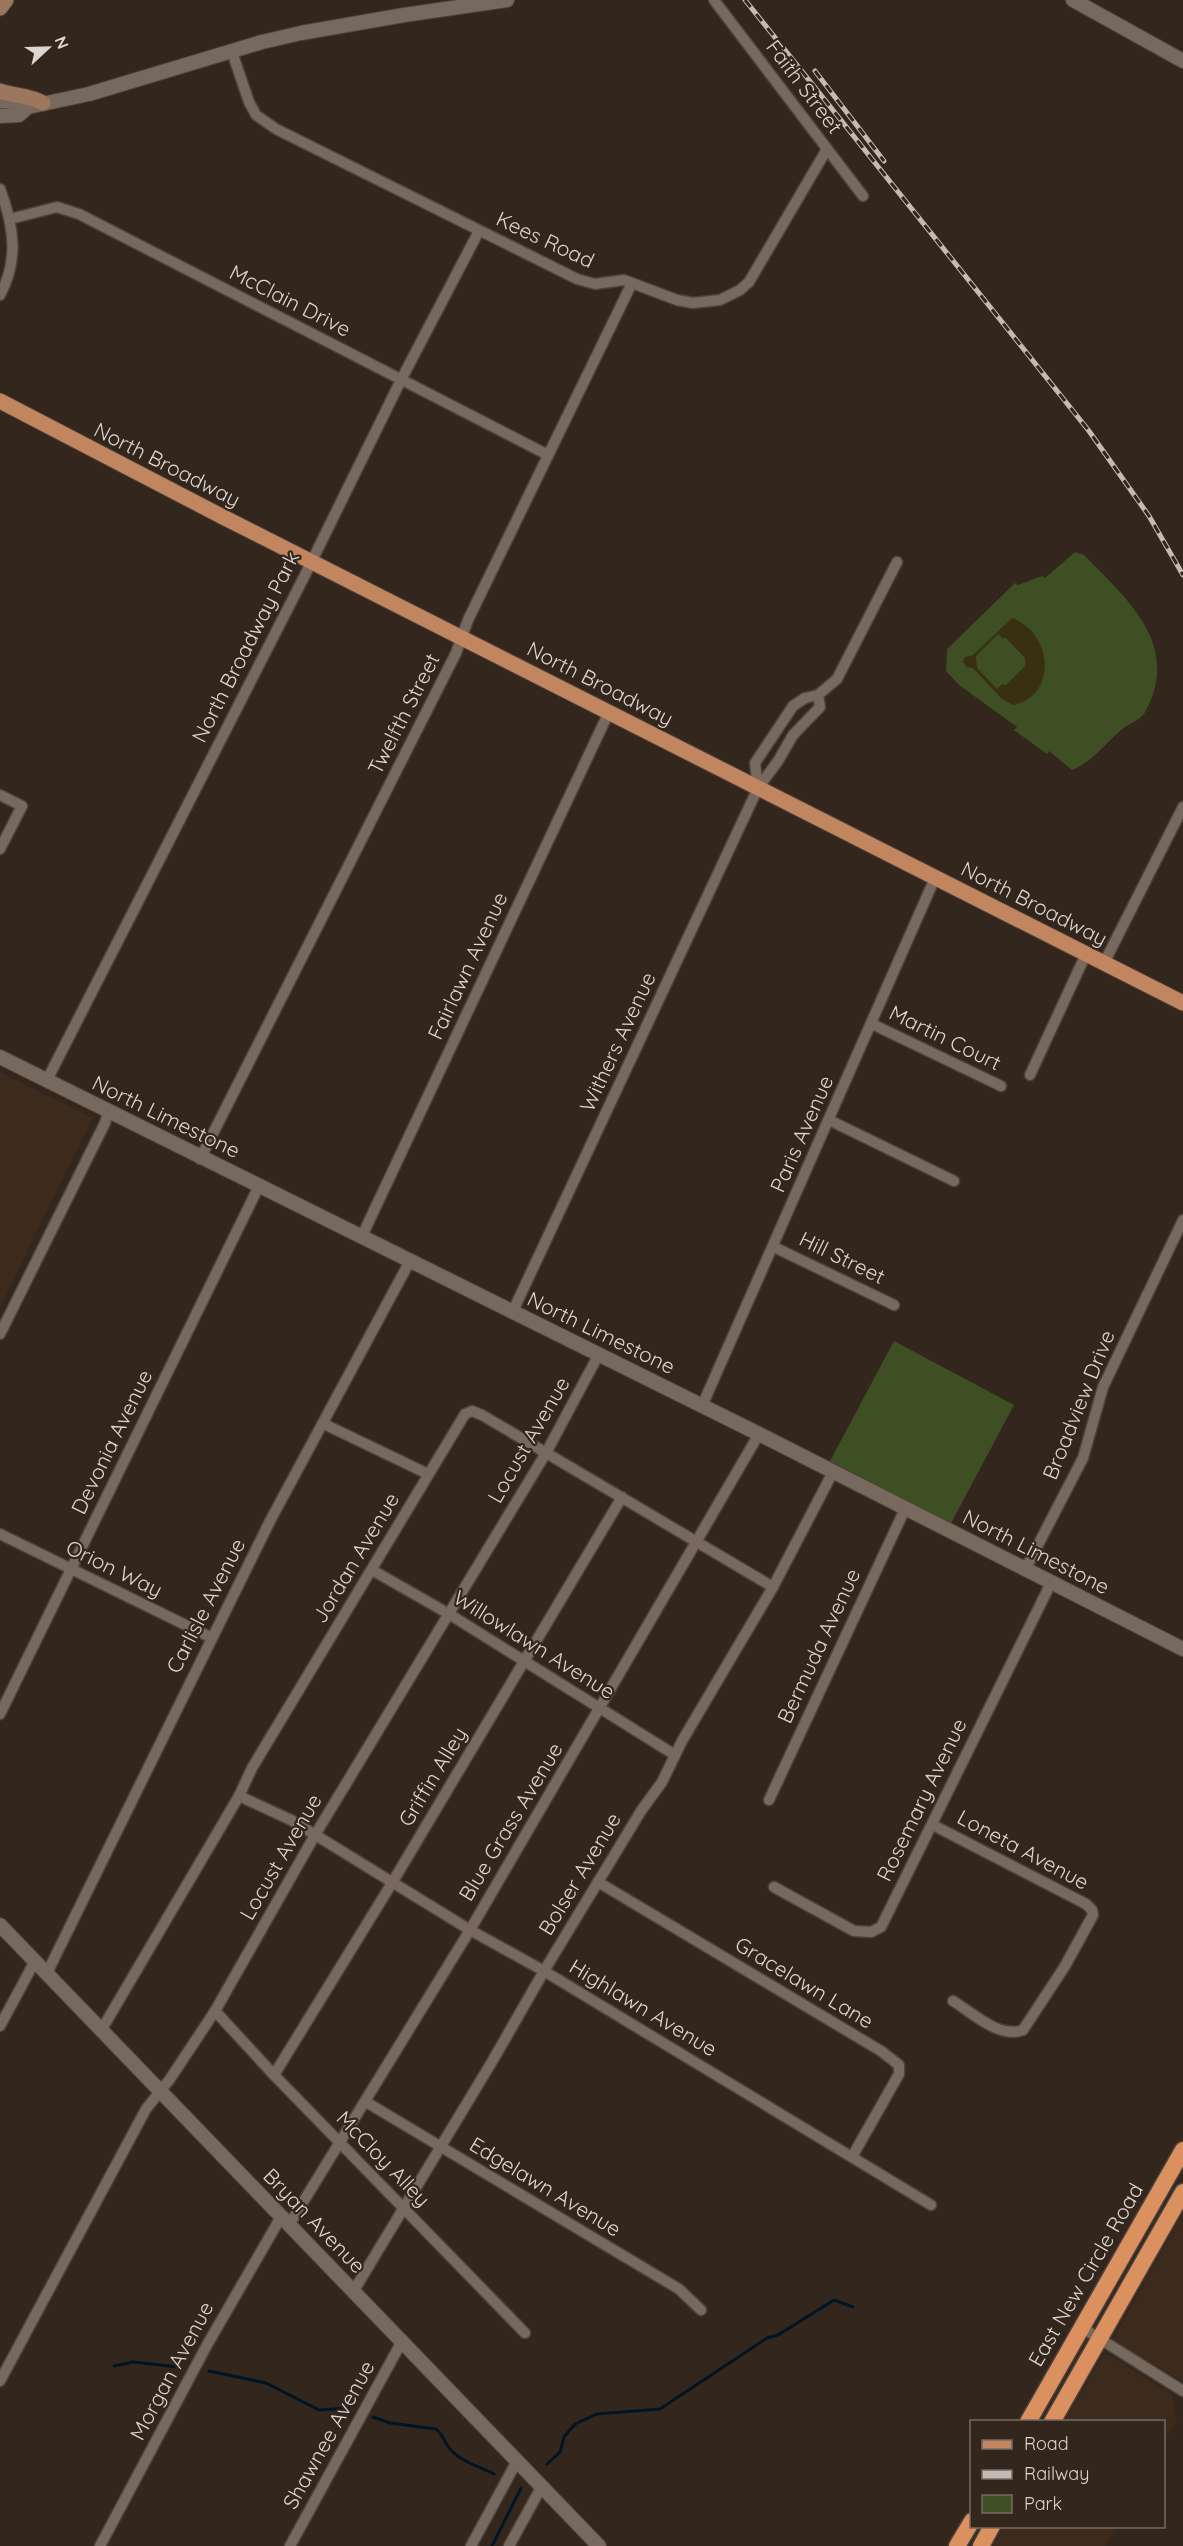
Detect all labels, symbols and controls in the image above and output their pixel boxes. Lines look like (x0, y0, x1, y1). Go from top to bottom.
north arrow (18, 18, 78, 78)
text: N (50, 33, 73, 52)
street label: Faith Street (761, 34, 849, 138)
street label: Kees Road (492, 205, 599, 273)
street label: McClain Drive (226, 258, 355, 342)
street label: North Broadway (90, 416, 245, 512)
street label: North Broadway Park (186, 547, 305, 746)
street label: North Broadway (523, 635, 678, 731)
street label: Twelfth Street (361, 649, 445, 778)
street label: North Broadway (957, 855, 1112, 951)
street label: Fairlawn Avenue (422, 888, 513, 1043)
street label: Withers Avenue (573, 968, 661, 1116)
street label: Martin Court (885, 999, 1006, 1075)
street label: North Limestone (88, 1069, 245, 1163)
street label: Paris Avenue (764, 1071, 838, 1196)
street label: Hill Street (795, 1225, 890, 1289)
street label: North Limestone (523, 1285, 680, 1379)
street label: Broadview Drive (1036, 1326, 1120, 1483)
street label: Devonia Avenue (65, 1365, 157, 1518)
street label: Locust Avenue (482, 1372, 575, 1507)
street label: Jordan Avenue (306, 1488, 404, 1627)
street label: North Limestone (959, 1503, 1114, 1599)
street label: Orion Way (62, 1534, 167, 1603)
street label: Carlisle Avenue (160, 1534, 250, 1677)
street label: Bermuda Avenue (771, 1564, 865, 1727)
street label: Willowlawn Avenue (449, 1584, 620, 1704)
street label: Rosemary Avenue (870, 1714, 972, 1885)
street label: Griffin Alley (392, 1722, 472, 1831)
street label: Blue Grass Avenue (453, 1738, 568, 1905)
street label: Locust Avenue (234, 1789, 327, 1924)
street label: Loneta Avenue (953, 1804, 1094, 1895)
street label: Bolser Avenue (532, 1807, 626, 1940)
street label: Gracelawn Lane (731, 1931, 878, 2034)
street label: Highlawn Avenue (565, 1953, 722, 2061)
street label: McCloy Alley (331, 2105, 436, 2212)
street label: Edgelawn Avenue (465, 2131, 626, 2242)
street label: Bryan Avenue (258, 2162, 371, 2278)
street label: East New Circle Road (1022, 2178, 1148, 2371)
street label: Morgan Avenue (124, 2297, 219, 2444)
street label: Shawnee Avenue (277, 2356, 380, 2513)
legend (970, 2420, 1165, 2528)
text: Road (1024, 2432, 1069, 2455)
text: Railway (1024, 2462, 1090, 2485)
text: Park (1024, 2492, 1062, 2515)

